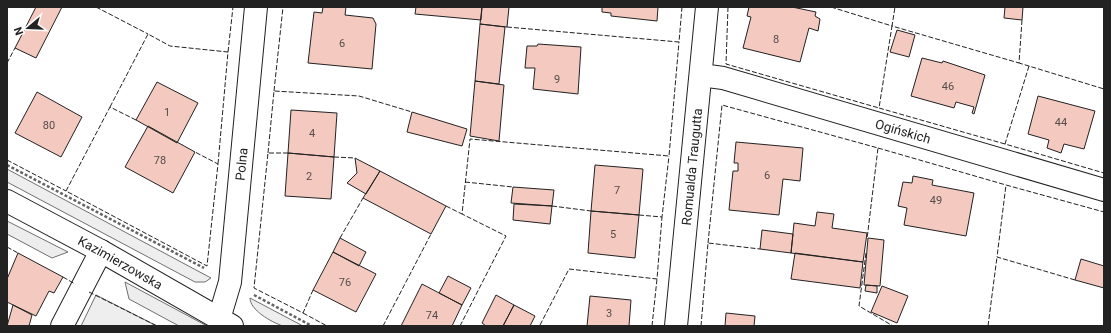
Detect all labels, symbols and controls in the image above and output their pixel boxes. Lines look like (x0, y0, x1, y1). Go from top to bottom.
north arrow (8, 8, 48, 48)
text: N (12, 25, 26, 37)
house number: 8 (773, 33, 779, 46)
house number: 6 (339, 37, 345, 50)
house number: 9 (554, 73, 560, 86)
house number: 46 (942, 80, 954, 93)
house number: 1 (164, 106, 170, 119)
street label: Romualda Traugutta (678, 108, 705, 226)
street label: Ogińskich (874, 116, 933, 146)
house number: 44 (1055, 116, 1067, 129)
house number: 80 (43, 119, 55, 132)
house number: 4 (309, 127, 315, 140)
street label: Polna (232, 147, 250, 181)
house number: 78 (154, 154, 166, 167)
house number: 6 (764, 169, 770, 182)
house number: 2 (306, 170, 312, 183)
house number: 7 (614, 184, 620, 197)
house number: 49 (930, 194, 942, 207)
house number: 5 (610, 228, 616, 241)
street label: Kazimierzowska (76, 233, 165, 292)
house number: 76 (339, 276, 351, 289)
house number: 3 (606, 307, 612, 320)
house number: 74 (426, 309, 438, 322)

